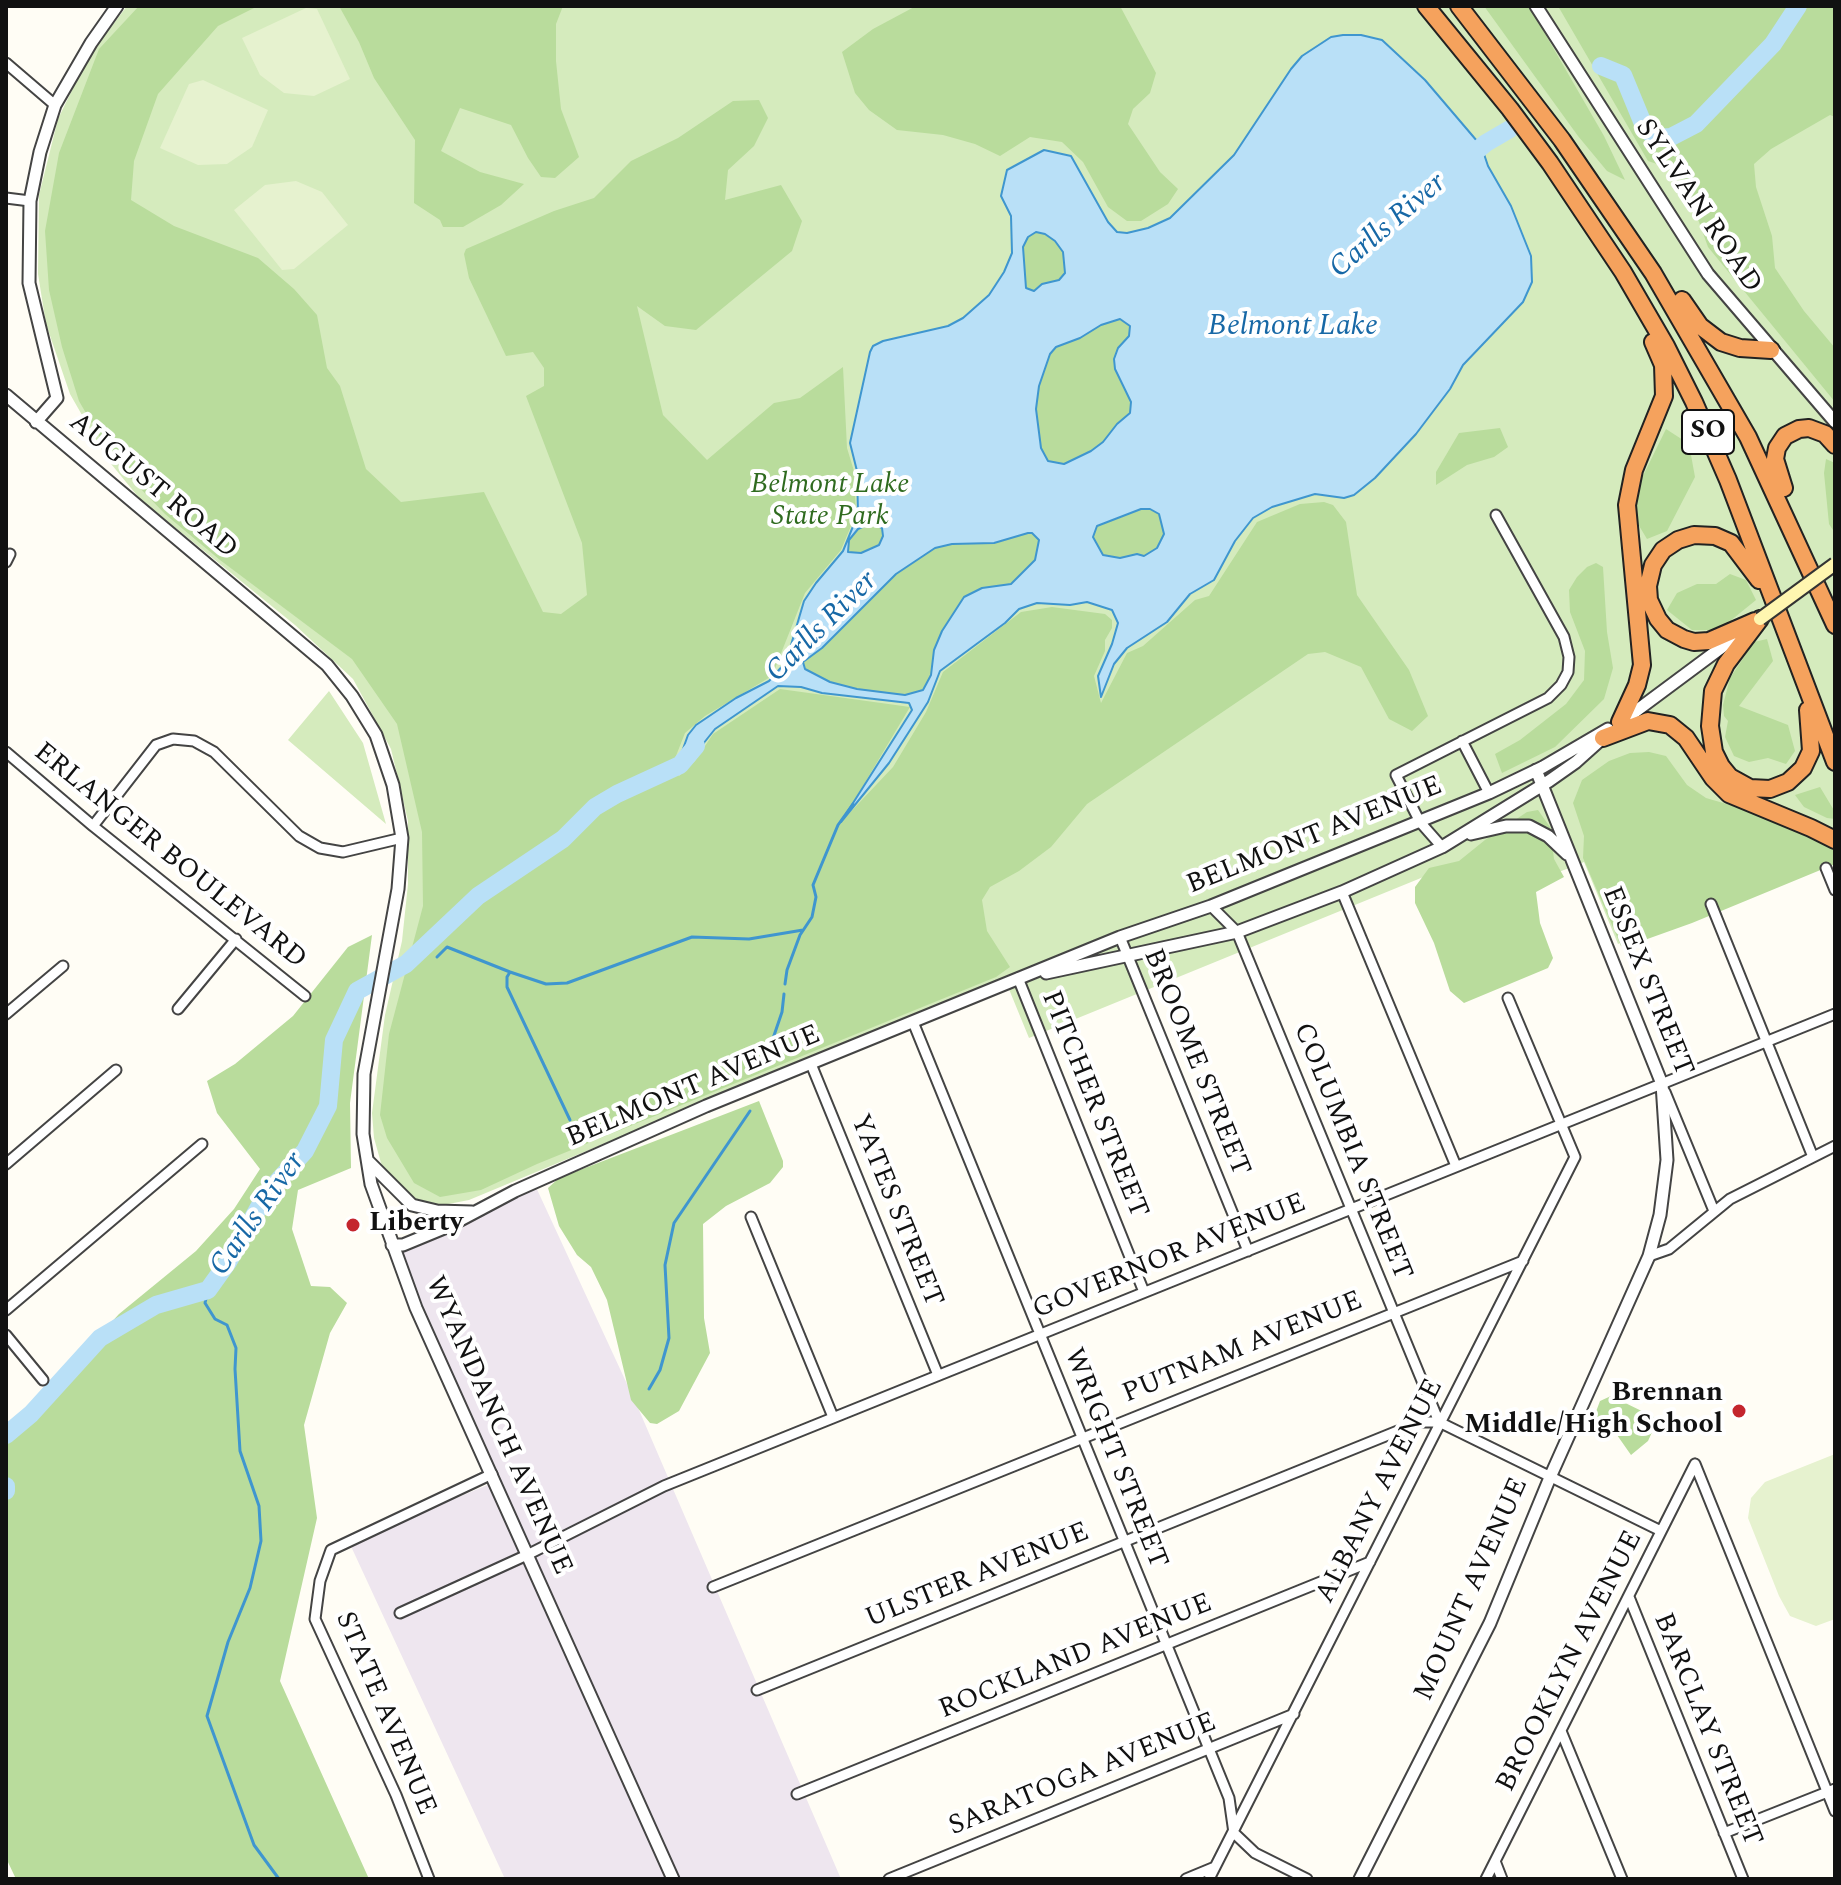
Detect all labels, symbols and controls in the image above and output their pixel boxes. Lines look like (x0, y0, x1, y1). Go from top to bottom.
street label: SYLVAN ROAD (1626, 114, 1768, 300)
water label: Carlls River (1323, 167, 1455, 287)
water label: Belmont Lake (1208, 310, 1378, 346)
street label: AUGUST ROAD (61, 407, 243, 567)
road number: SO (1682, 410, 1734, 454)
park label: Belmont Lake State Park (751, 470, 909, 536)
water label: Carlls River (760, 565, 886, 691)
street label: ERLANGER BOULEVARD (26, 737, 312, 977)
street label: BELMONT AVENUE (1182, 770, 1448, 904)
street label: ESSEX STREET (1593, 882, 1699, 1082)
street label: BROOME STREET (1134, 945, 1256, 1181)
street label: PITCHER STREET (1032, 986, 1154, 1224)
street label: BELMONT AVENUE (562, 1019, 826, 1157)
street label: COLUMBIA STREET (1284, 1019, 1418, 1285)
street label: YATES STREET (841, 1110, 949, 1312)
water label: Carlls River (203, 1146, 315, 1284)
street label: GOVERNOR AVENUE (1028, 1188, 1312, 1328)
place label: Liberty (369, 1208, 463, 1242)
marker: Liberty (344, 1216, 362, 1234)
street label: WYANDANCH AVENUE (416, 1272, 578, 1580)
street label: PUTNAM AVENUE (1118, 1285, 1368, 1413)
street label: WRIGHT STREET (1054, 1344, 1174, 1574)
street label: ALBANY AVENUE (1310, 1374, 1452, 1610)
place label: Brennan Middle/High School (1464, 1378, 1723, 1444)
marker: Brennan Middle/High School (1730, 1402, 1748, 1420)
street label: MOUNT AVENUE (1409, 1473, 1537, 1707)
street label: ULSTER AVENUE (861, 1517, 1095, 1637)
street label: BROOKLYN AVENUE (1491, 1526, 1651, 1798)
street label: ROCKLAND AVENUE (935, 1588, 1217, 1728)
street label: STATE AVENUE (326, 1607, 442, 1821)
street label: BARCLAY STREET (1644, 1609, 1768, 1851)
street label: SARATOGA AVENUE (944, 1707, 1222, 1845)

